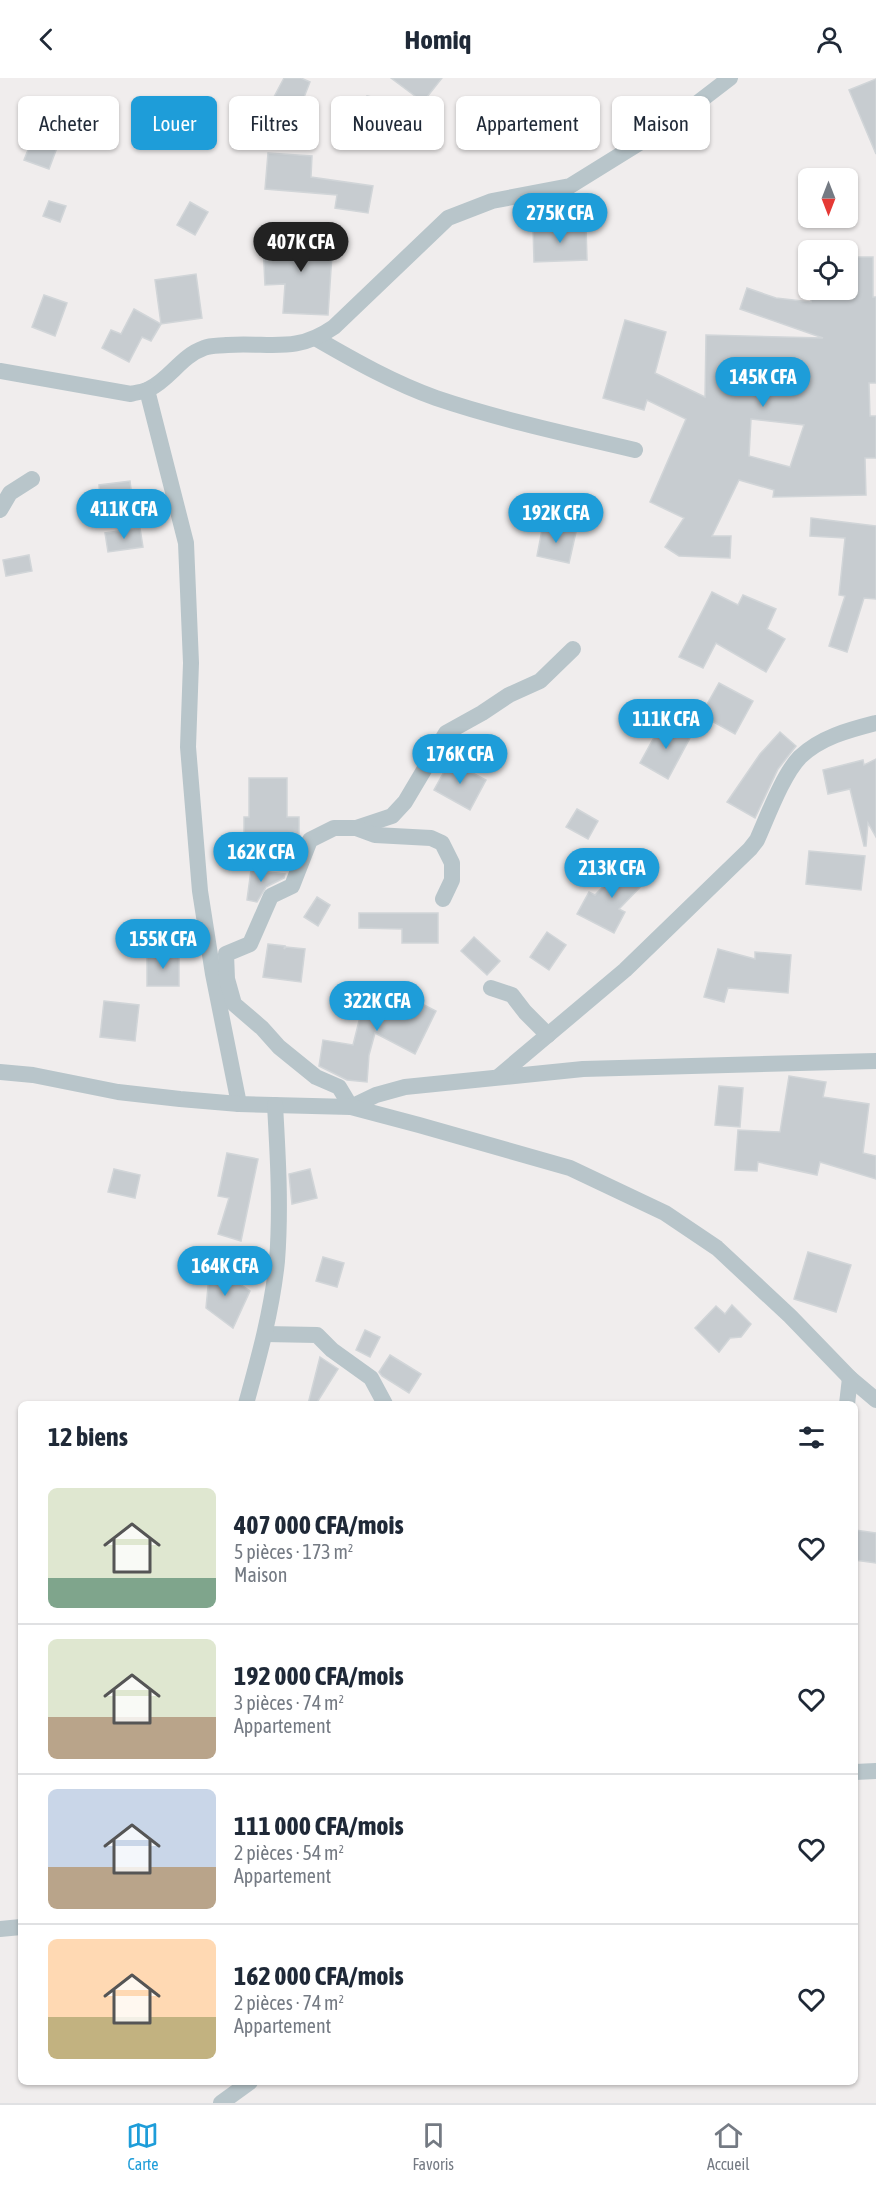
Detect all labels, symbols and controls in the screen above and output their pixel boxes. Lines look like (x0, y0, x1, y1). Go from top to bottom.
icon: back (30, 23, 63, 56)
icon: person (813, 23, 846, 56)
text: Homiq (405, 24, 471, 55)
chip: Acheter (18, 96, 119, 150)
chip: Louer (131, 96, 217, 150)
chip: Filtres (229, 96, 319, 150)
chip: Nouveau (331, 96, 444, 150)
chip: Appartement (456, 96, 600, 150)
chip: Maison (612, 96, 710, 150)
north arrow (798, 168, 858, 228)
map controls (798, 168, 858, 300)
pin: 275K CFA (498, 193, 622, 244)
text: 275K CFA (526, 201, 594, 224)
pin: 407K CFA (239, 222, 363, 273)
text: 407K CFA (267, 230, 335, 253)
button: locate (798, 240, 858, 300)
pin: 145K CFA (701, 357, 825, 408)
text: 145K CFA (729, 365, 797, 388)
pin: 411K CFA (62, 489, 186, 540)
pin: 192K CFA (494, 493, 618, 544)
text: 411K CFA (90, 497, 158, 520)
text: 192K CFA (522, 501, 590, 524)
pin: 111K CFA (604, 699, 728, 750)
text: 111K CFA (632, 707, 700, 730)
pin: 176K CFA (398, 734, 522, 785)
text: 176K CFA (426, 742, 494, 765)
pin: 162K CFA (199, 832, 323, 883)
text: 162K CFA (227, 840, 295, 863)
pin: 213K CFA (550, 848, 674, 899)
text: 213K CFA (578, 856, 646, 879)
pin: 155K CFA (101, 919, 225, 970)
text: 155K CFA (129, 927, 197, 950)
pin: 322K CFA (315, 981, 439, 1032)
text: 322K CFA (343, 989, 411, 1012)
pin: 164K CFA (163, 1246, 287, 1297)
text: 164K CFA (191, 1254, 259, 1277)
icon: filters (795, 1421, 828, 1454)
text: 12 biens (48, 1422, 128, 1452)
text: 407 000 CFA/mois (234, 1510, 404, 1540)
icon: home (96, 1512, 168, 1584)
icon: heart (795, 1532, 828, 1565)
text: 5 pièces · 173 m² (234, 1540, 353, 1563)
text: Maison (234, 1563, 287, 1586)
text: 192 000 CFA/mois (234, 1661, 404, 1691)
icon: home (96, 1663, 168, 1735)
icon: heart (795, 1683, 828, 1716)
text: 3 pièces · 74 m² (234, 1691, 344, 1714)
text: Appartement (234, 1714, 331, 1737)
text: 111 000 CFA/mois (234, 1811, 404, 1841)
icon: home (96, 1813, 168, 1885)
icon: heart (795, 1833, 828, 1866)
text: 2 pièces · 54 m² (234, 1841, 344, 1864)
text: Appartement (234, 1864, 331, 1887)
text: 162 000 CFA/mois (234, 1961, 404, 1991)
icon: home (96, 1963, 168, 2035)
icon: heart (795, 1983, 828, 2016)
text: 2 pièces · 74 m² (234, 1991, 344, 2014)
text: Appartement (234, 2014, 331, 2037)
tab: Carte (126, 2119, 159, 2173)
tab: Favoris (412, 2119, 454, 2173)
tab: Accueil (707, 2119, 750, 2173)

